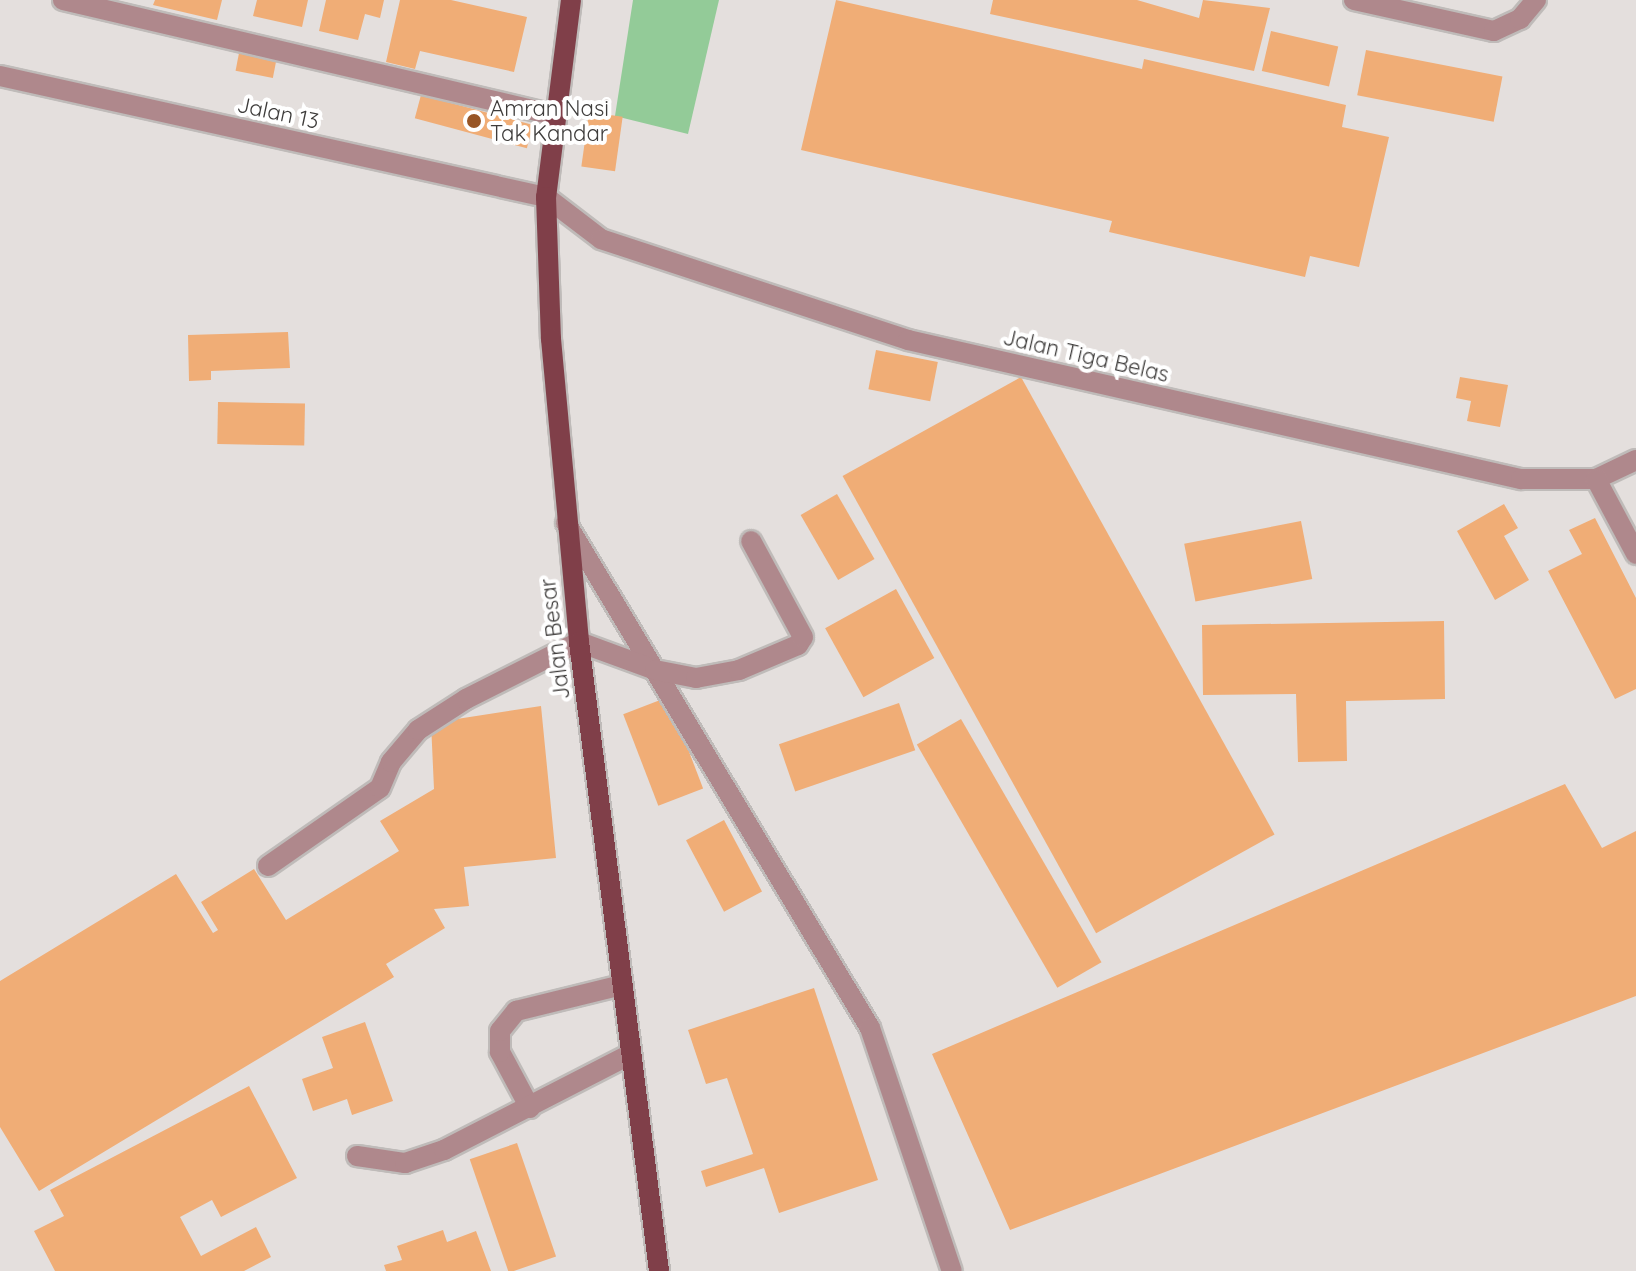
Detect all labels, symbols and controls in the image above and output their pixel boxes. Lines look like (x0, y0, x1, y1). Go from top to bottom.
street label: Jalan 13 (235, 91, 321, 135)
place label: Amran Nasi Tak Kandar (490, 95, 609, 146)
marker: Amran Nasi Tak Kandar (465, 112, 483, 130)
street label: Jalan Tiga Belas (1000, 324, 1172, 388)
street label: Jalan Besar (534, 577, 576, 701)

